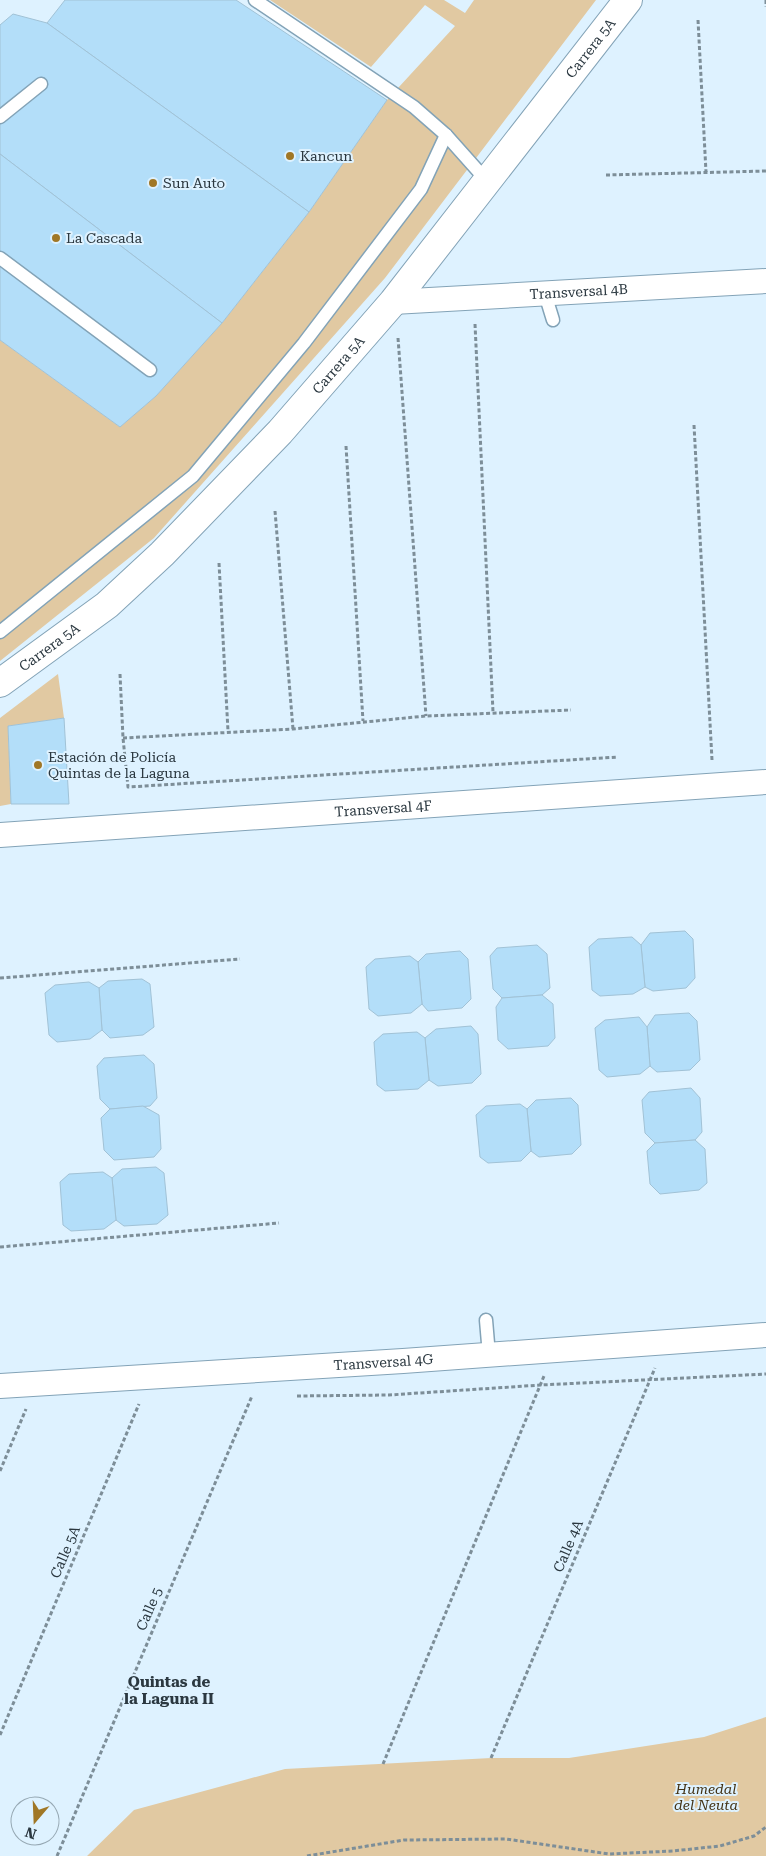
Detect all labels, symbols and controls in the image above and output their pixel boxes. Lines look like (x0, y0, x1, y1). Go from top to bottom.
street label: Carrera 5A (562, 15, 619, 81)
place label: Kancun (300, 148, 352, 164)
marker: Kancun (284, 150, 296, 162)
place label: Sun Auto (163, 175, 225, 191)
marker: Sun Auto (147, 177, 159, 189)
place label: La Cascada (66, 230, 142, 246)
marker: La Cascada (50, 232, 62, 244)
street label: Transversal 4B (529, 281, 628, 302)
street label: Carrera 5A (309, 333, 368, 397)
street label: Carrera 5A (16, 620, 83, 674)
place label: Estación de Policía Quintas de la Laguna (48, 749, 190, 781)
marker: Estación de Policía Quintas de la Laguna (32, 759, 44, 771)
street label: Transversal 4F (334, 797, 432, 820)
street label: Transversal 4G (333, 1351, 434, 1373)
street label: Calle 4A (550, 1517, 586, 1575)
street label: Calle 5A (47, 1523, 83, 1581)
street label: Calle 5 (133, 1585, 165, 1633)
district label: Quintas de la Laguna II (124, 1673, 214, 1708)
park label: Humedal del Neuta (674, 1781, 738, 1813)
north arrow (10, 1796, 60, 1846)
text: N (23, 1824, 38, 1843)

